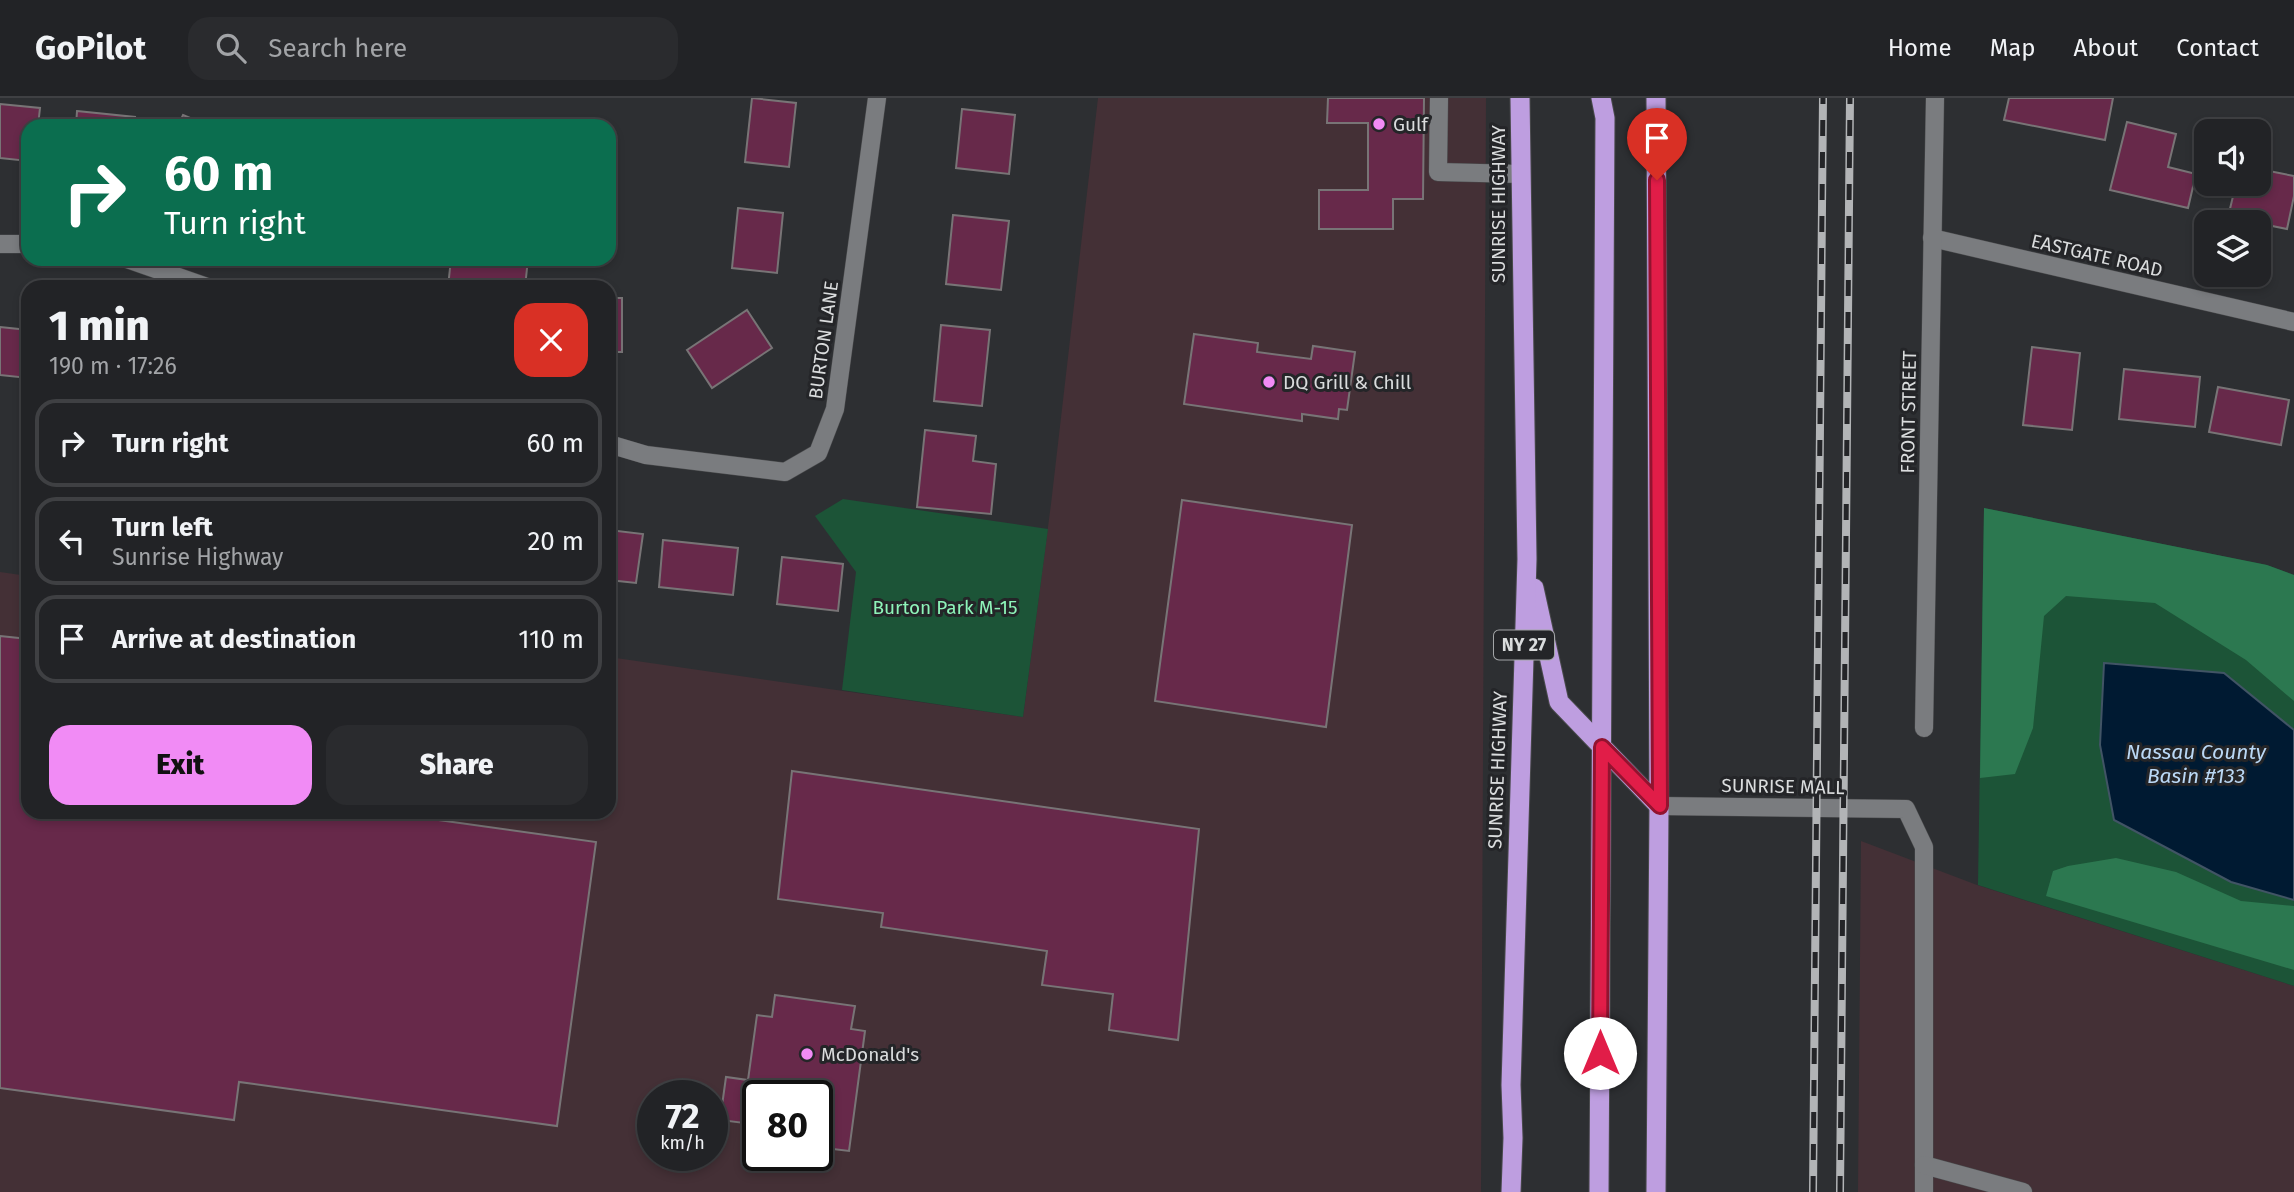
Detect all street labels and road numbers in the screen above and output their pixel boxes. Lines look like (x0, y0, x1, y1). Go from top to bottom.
street label: SUNRISE HIGHWAY (1487, 124, 1510, 283)
street label: EASTGATE ROAD (2029, 229, 2165, 282)
street label: BURTON LANE (804, 280, 843, 401)
street label: FRONT STREET (1896, 350, 1921, 474)
road number: NY 27 (1494, 630, 1554, 660)
street label: SUNRISE HIGHWAY (1483, 690, 1512, 849)
street label: SUNRISE MALL (1721, 774, 1845, 799)

